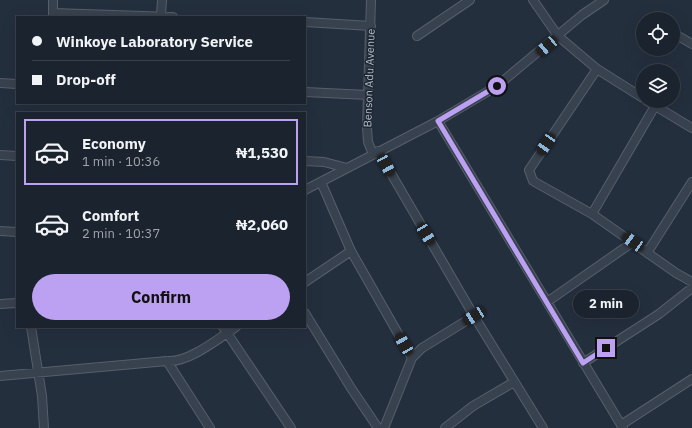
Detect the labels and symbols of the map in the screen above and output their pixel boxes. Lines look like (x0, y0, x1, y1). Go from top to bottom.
street label: Benson Adu Avenue (360, 28, 378, 128)
car (534, 34, 560, 58)
route start (488, 77, 506, 95)
car (534, 131, 558, 157)
car (375, 152, 397, 178)
car (415, 221, 437, 247)
car (620, 230, 646, 254)
callout: 2 min (573, 290, 639, 318)
car (461, 305, 487, 327)
car (393, 331, 415, 357)
route end (597, 339, 615, 357)

